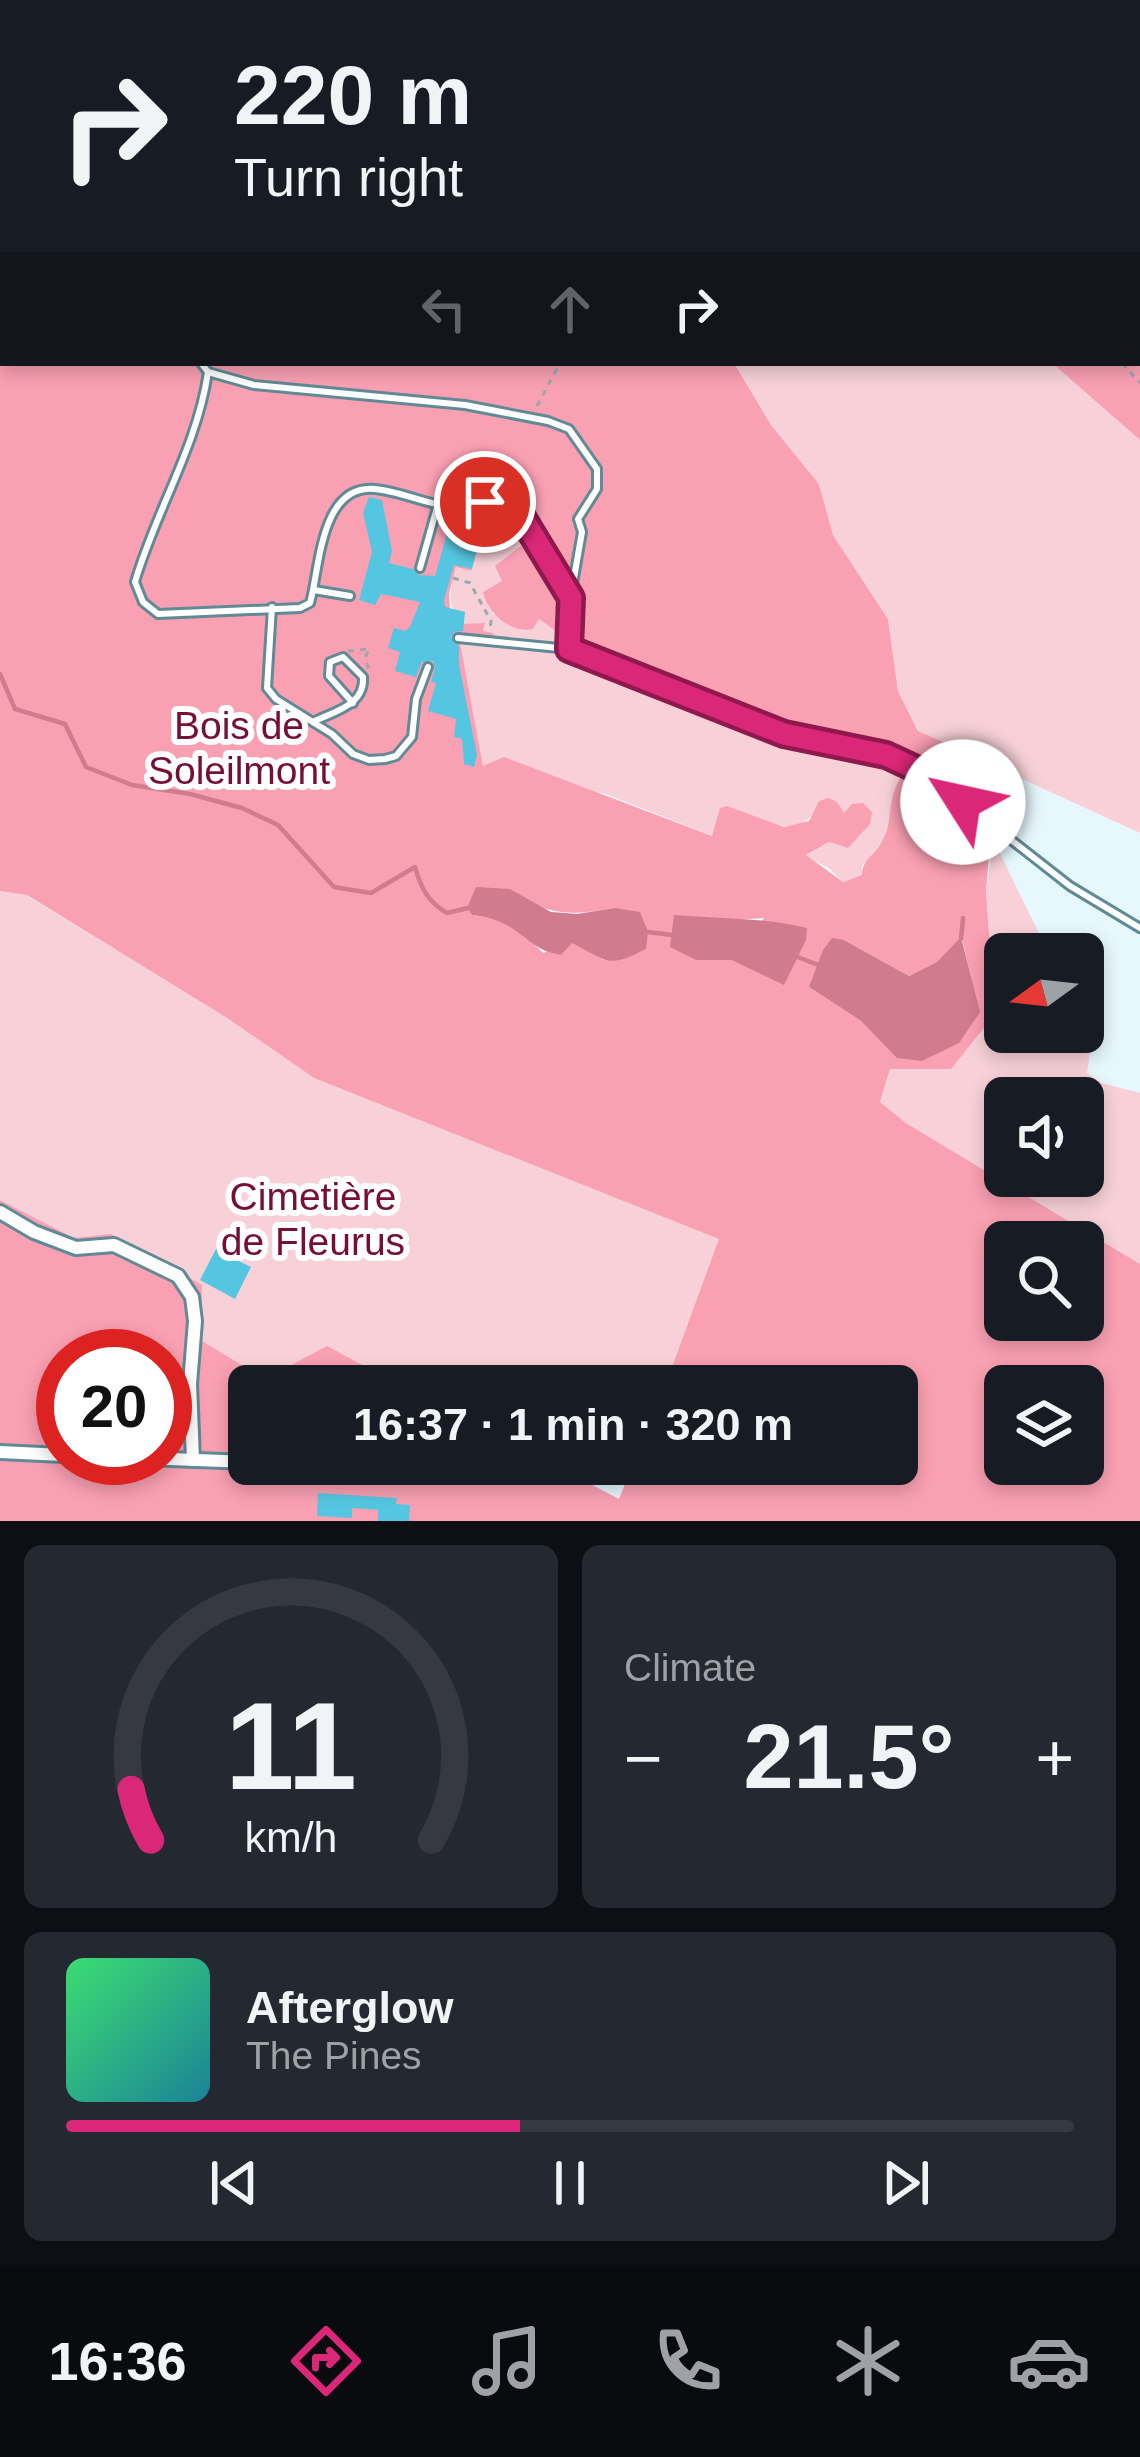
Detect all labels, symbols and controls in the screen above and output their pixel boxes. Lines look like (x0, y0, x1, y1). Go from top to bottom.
icon: right (36, 48, 192, 204)
text: 220 m (234, 48, 472, 142)
text: Turn right (234, 147, 463, 207)
icon: left (411, 276, 477, 342)
icon: ahead (537, 276, 603, 342)
icon: right (663, 276, 729, 342)
pin (434, 451, 536, 553)
icon: arrive (452, 469, 518, 535)
park label: Bois de Soleilmont (148, 704, 330, 792)
position arrow (900, 739, 1026, 865)
north arrow (984, 933, 1104, 1053)
map controls (984, 933, 1104, 1485)
button: sound (984, 1077, 1104, 1197)
park label: Cimetière de Fleurus (221, 1175, 405, 1263)
button: search (984, 1221, 1104, 1341)
speed limit sign: 20 (36, 1329, 192, 1485)
button: layers (984, 1365, 1104, 1485)
text: 16:37 · 1 min · 320 m (353, 1399, 793, 1450)
text: Climate (624, 1646, 756, 1689)
text: 11 (225, 1676, 357, 1815)
text: 21.5° (743, 1707, 955, 1807)
text: − (624, 1721, 663, 1795)
text: + (1035, 1721, 1074, 1795)
text: km/h (245, 1812, 337, 1860)
text: Afterglow (246, 1982, 454, 2033)
text: The Pines (246, 2034, 422, 2077)
icon: previous (201, 2150, 267, 2216)
icon: pause (537, 2150, 603, 2216)
icon: next (873, 2150, 939, 2216)
icon: directions (284, 2319, 368, 2403)
icon: music (465, 2319, 549, 2403)
icon: phone (646, 2319, 730, 2403)
icon: climate (826, 2319, 910, 2403)
icon: car (1007, 2319, 1091, 2403)
text: 16:36 (48, 2331, 187, 2391)

